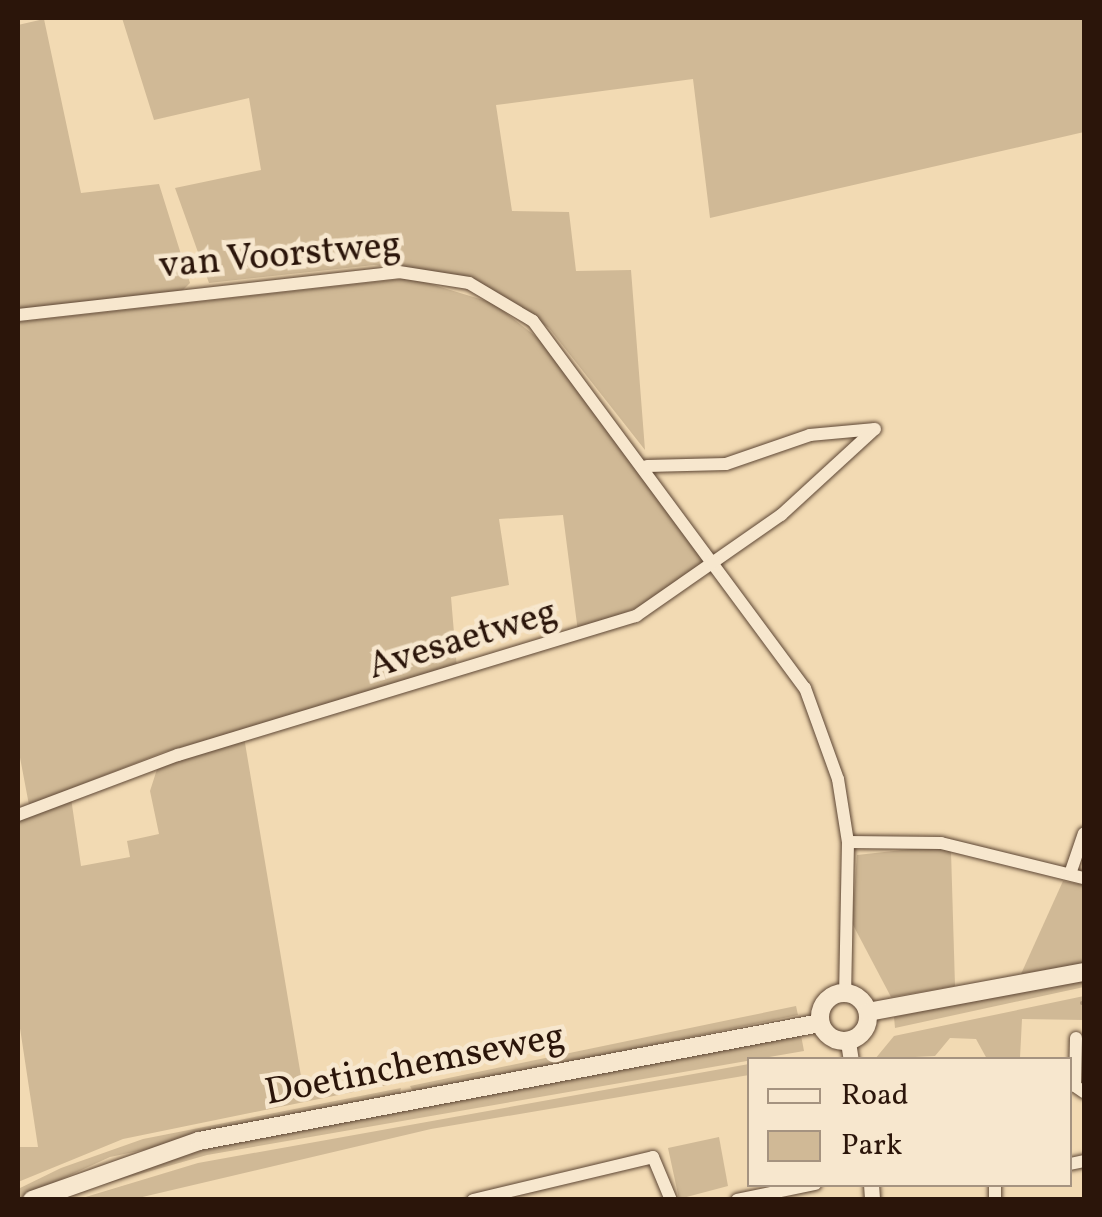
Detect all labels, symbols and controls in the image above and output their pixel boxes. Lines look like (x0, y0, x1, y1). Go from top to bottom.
street label: van Voorstweg (156, 224, 404, 290)
street label: Avesaetweg (363, 591, 563, 691)
street label: Doetinchemseweg (261, 1015, 569, 1117)
legend (747, 1057, 1072, 1187)
text: Road (841, 1075, 909, 1117)
text: Park (841, 1125, 902, 1167)

